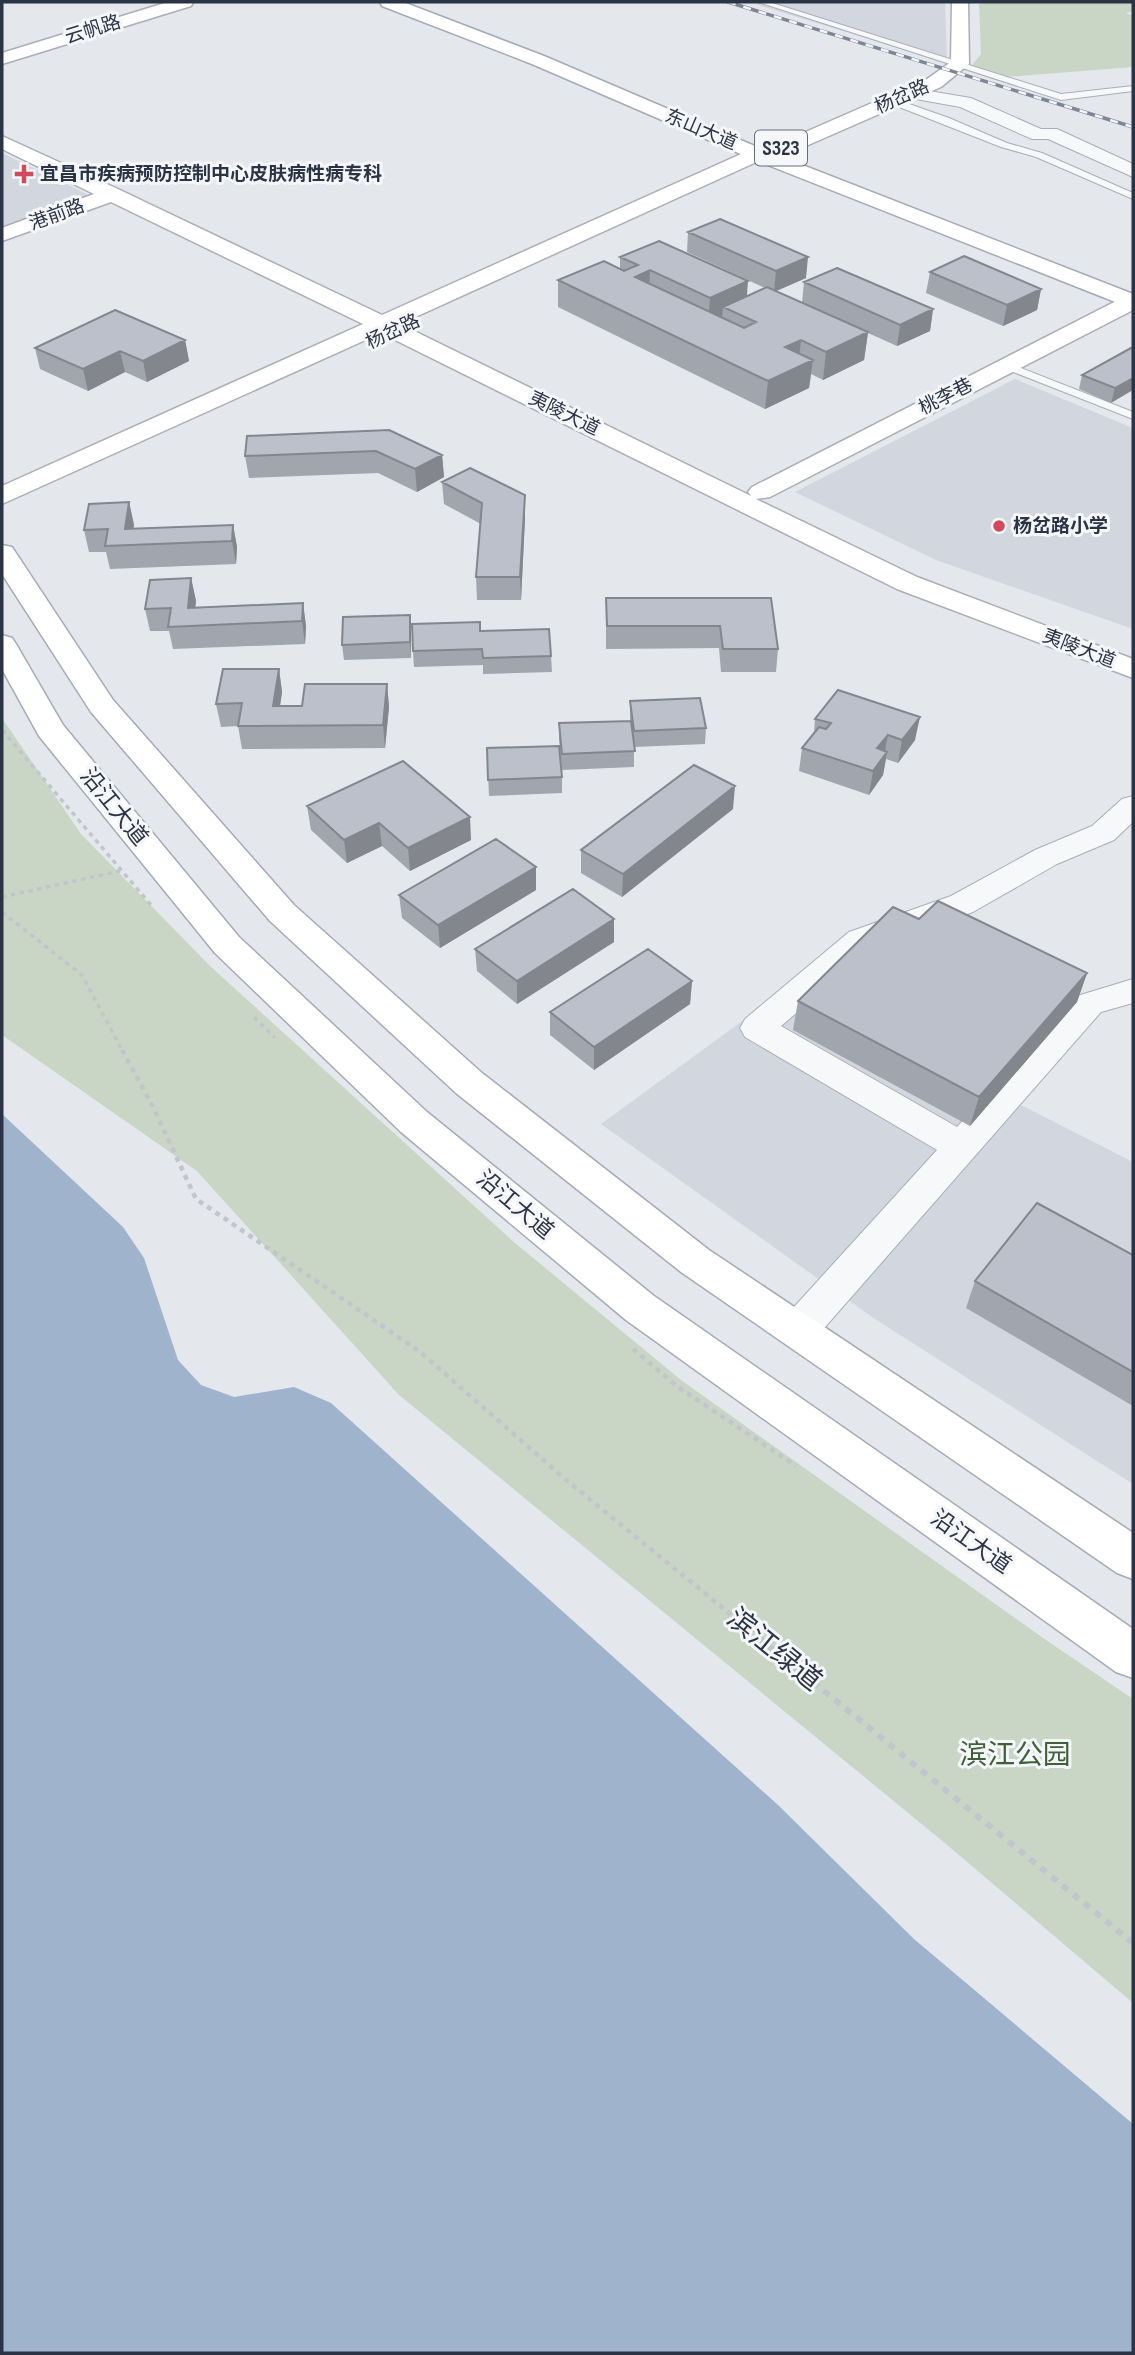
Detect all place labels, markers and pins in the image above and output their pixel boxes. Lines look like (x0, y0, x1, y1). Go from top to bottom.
place label: 宜昌市疾病预防控制中心皮肤病性病专科 (40, 163, 382, 186)
marker: 宜昌市疾病预防控制中心皮肤病性病专科 (14, 164, 34, 184)
place label: 杨岔路小学 (1013, 515, 1108, 538)
marker: 杨岔路小学 (991, 518, 1007, 534)

